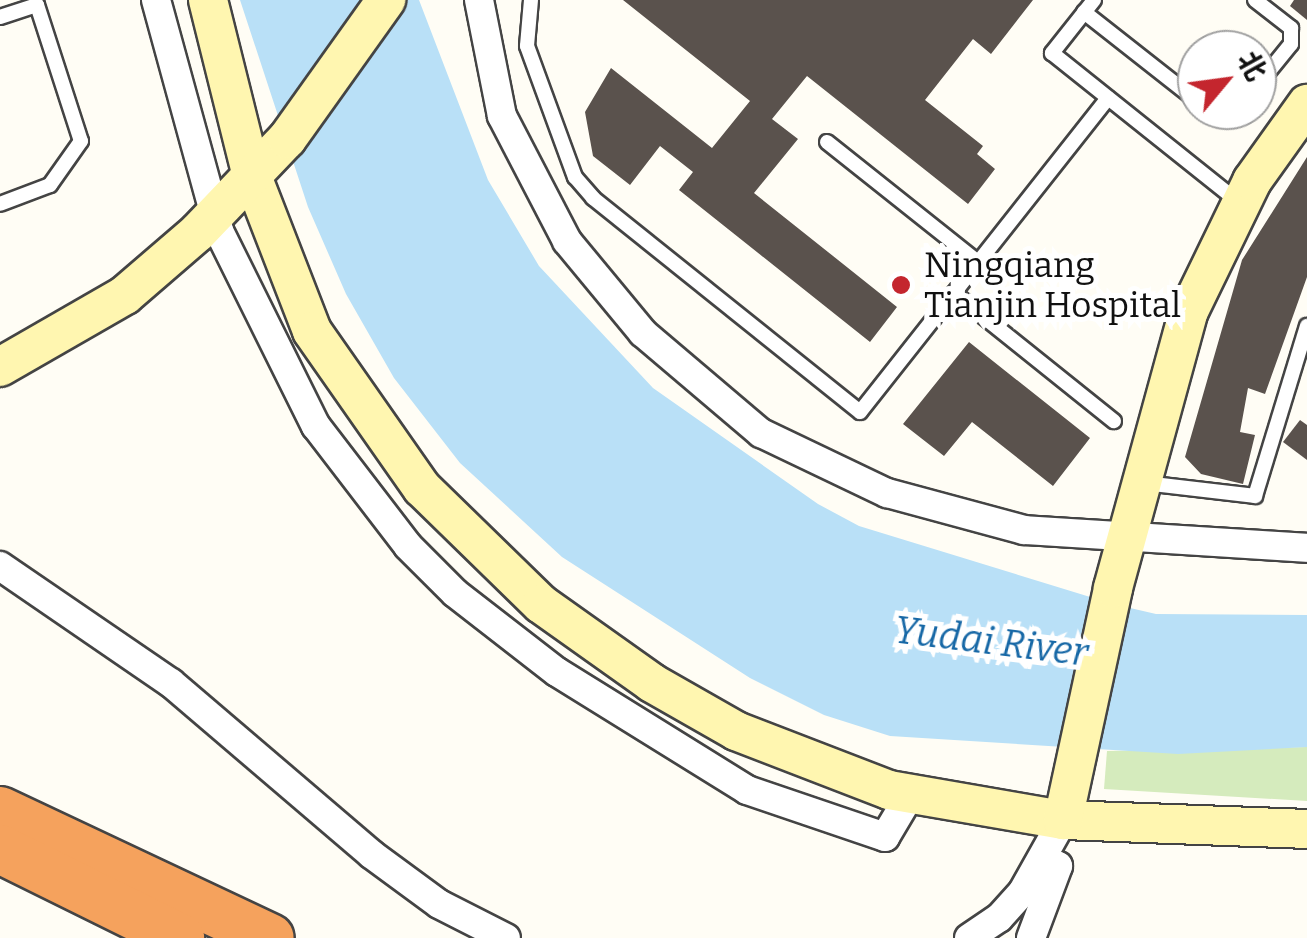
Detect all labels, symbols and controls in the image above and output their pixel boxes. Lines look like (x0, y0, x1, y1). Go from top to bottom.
north arrow (1177, 30, 1277, 130)
text: 北 (1231, 46, 1273, 86)
place label: Ningqiang Tianjin Hospital (924, 244, 1181, 326)
marker: Ningqiang Tianjin Hospital (888, 272, 914, 298)
water label: Yudai River (892, 608, 1090, 676)

